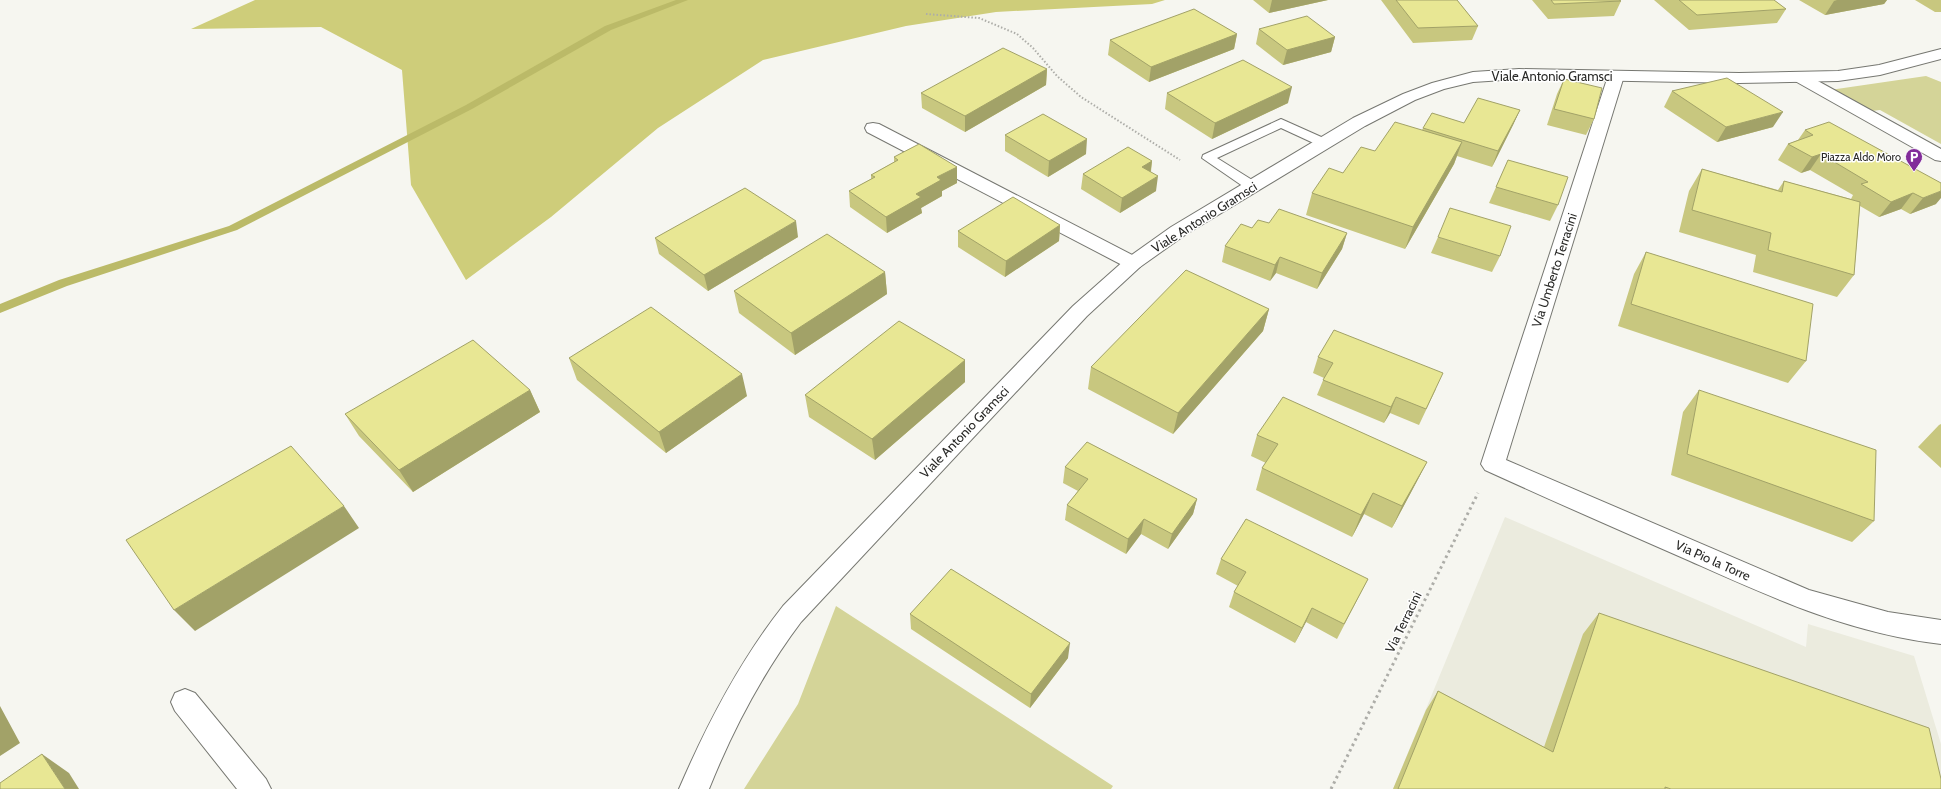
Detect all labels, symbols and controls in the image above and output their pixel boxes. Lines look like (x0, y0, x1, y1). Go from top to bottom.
street label: Viale Antonio Gramsci (1491, 68, 1613, 84)
parking icon: Piazza Aldo Moro (1904, 147, 1924, 172)
place label: Piazza Aldo Moro (1821, 150, 1901, 164)
street label: Viale Antonio Gramsci (1148, 178, 1260, 256)
street label: Via Umberto Terracini (1528, 211, 1580, 329)
street label: Viale Antonio Gramsci (916, 383, 1012, 481)
street label: Via Pio la Torre (1673, 536, 1753, 584)
street label: Via Terracini (1381, 589, 1425, 655)

